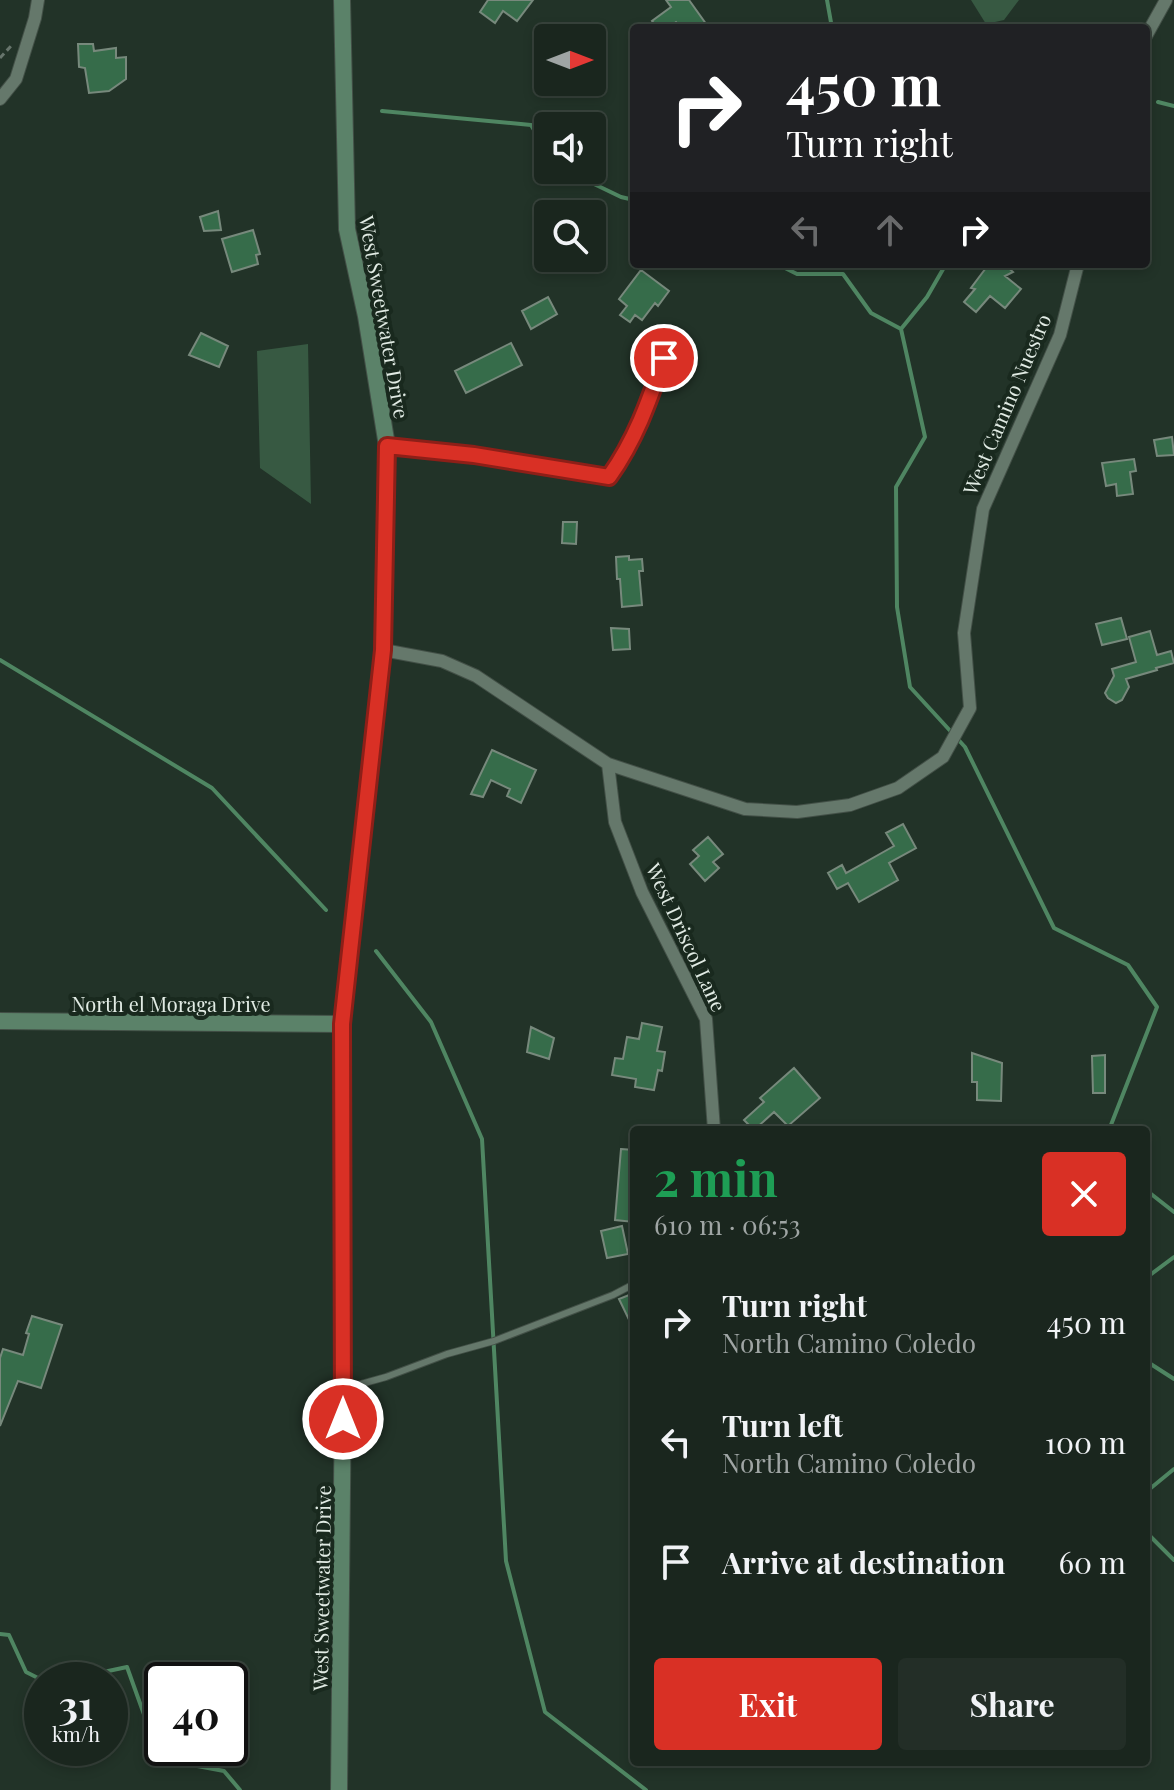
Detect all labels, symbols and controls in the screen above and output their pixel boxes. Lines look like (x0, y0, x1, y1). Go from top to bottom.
north arrow (534, 24, 606, 96)
map controls (534, 24, 606, 272)
text: 450 m (786, 46, 941, 121)
icon: right (654, 56, 758, 160)
button: sound (534, 112, 606, 184)
text: Turn right (786, 118, 953, 166)
button: search (534, 200, 606, 272)
icon: left (784, 208, 828, 252)
icon: ahead (868, 208, 912, 252)
icon: right (952, 208, 996, 252)
street label: West Sweetwater Drive (354, 212, 416, 421)
street label: West Camino Nuestro (955, 310, 1056, 499)
pin (630, 324, 698, 392)
icon: arrive (642, 336, 686, 380)
street label: West Driscol Lane (640, 858, 733, 1015)
street label: North el Moraga Drive (71, 990, 271, 1017)
text: 2 min (654, 1145, 778, 1209)
button: close (1042, 1152, 1126, 1236)
text: 610 m · 06:53 (654, 1207, 801, 1242)
text: Turn right (722, 1285, 867, 1325)
icon: right (654, 1300, 698, 1344)
text: 450 m (1047, 1302, 1126, 1342)
text: North Camino Coledo (722, 1325, 976, 1360)
position arrow (301, 1377, 385, 1461)
text: Turn left (722, 1405, 843, 1445)
icon: left (654, 1420, 698, 1464)
text: 100 m (1045, 1422, 1126, 1462)
text: North Camino Coledo (722, 1445, 976, 1480)
street label: West Sweetwater Drive (306, 1485, 336, 1692)
icon: arrive (654, 1540, 698, 1584)
text: Arrive at destination (722, 1542, 1005, 1582)
text: 60 m (1058, 1542, 1126, 1582)
button: Exit (654, 1658, 882, 1750)
button: Share (898, 1658, 1126, 1750)
speed limit sign: 40 (144, 1662, 248, 1766)
text: 31 (59, 1677, 93, 1730)
text: km/h (52, 1720, 100, 1747)

